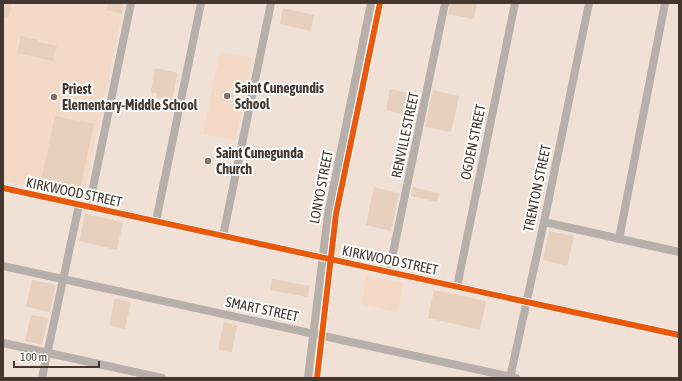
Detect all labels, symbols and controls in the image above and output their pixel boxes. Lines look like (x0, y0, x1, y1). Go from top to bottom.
place label: Saint Cunegundis School (235, 80, 324, 112)
place label: Priest Elementary‑Middle School (62, 81, 198, 113)
marker: Saint Cunegundis School (222, 91, 232, 101)
street label: RENVILLE STREET (388, 91, 422, 179)
marker: Priest Elementary‑Middle School (49, 92, 59, 102)
street label: OGDEN STREET (457, 103, 489, 181)
street label: TRENTON STREET (520, 143, 554, 233)
place label: Saint Cunegunda Church (216, 145, 304, 177)
street label: LONYO STREET (306, 149, 336, 225)
marker: Saint Cunegunda Church (203, 156, 213, 166)
street label: KIRKWOOD STREET (25, 174, 123, 210)
street label: KIRKWOOD STREET (341, 242, 439, 278)
street label: SMART STREET (224, 293, 300, 325)
scale bar (14, 343, 99, 369)
text: 100 m (20, 350, 47, 364)

